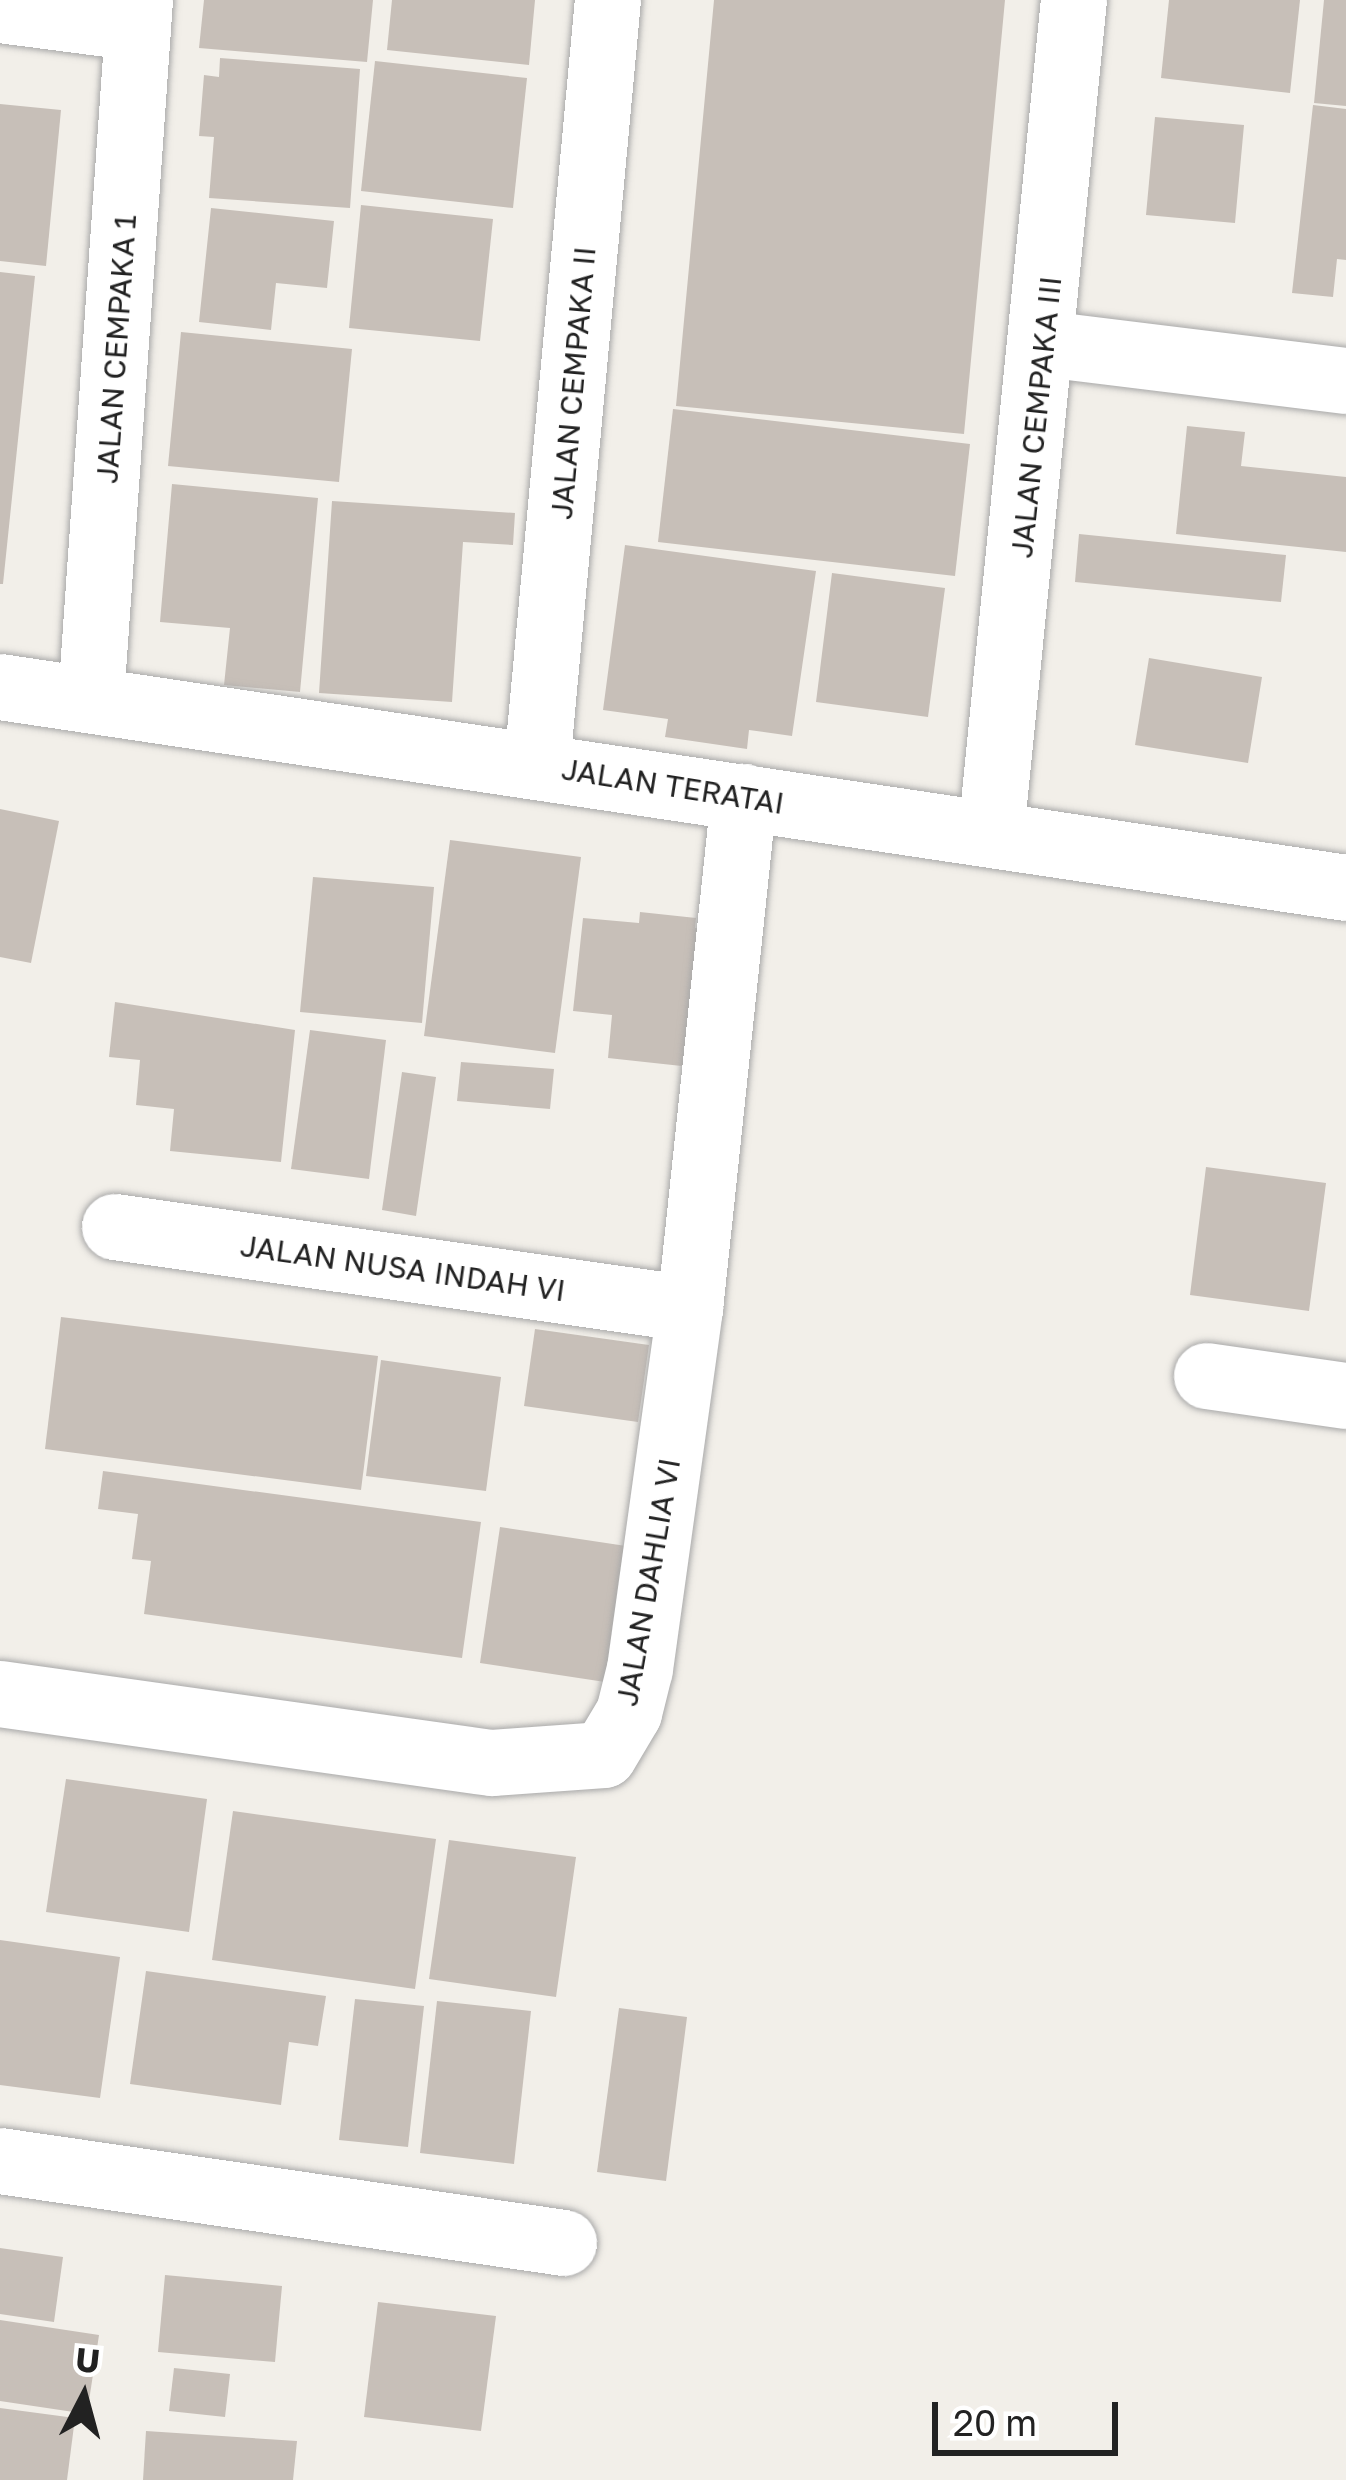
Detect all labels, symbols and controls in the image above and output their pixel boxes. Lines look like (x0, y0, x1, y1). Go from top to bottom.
street label: JALAN CEMPAKA 1 (89, 213, 143, 485)
street label: JALAN CEMPAKA II (543, 245, 603, 521)
street label: JALAN CEMPAKA III (1003, 274, 1069, 560)
street label: JALAN TERATAI (559, 751, 787, 821)
street label: JALAN NUSA INDAH VI (238, 1227, 568, 1309)
street label: JALAN DAHLIA VI (608, 1455, 688, 1709)
north arrow (24, 2336, 144, 2456)
text: U (74, 2339, 102, 2380)
scale bar (938, 2378, 1124, 2452)
text: 20 m (953, 2401, 1037, 2444)

